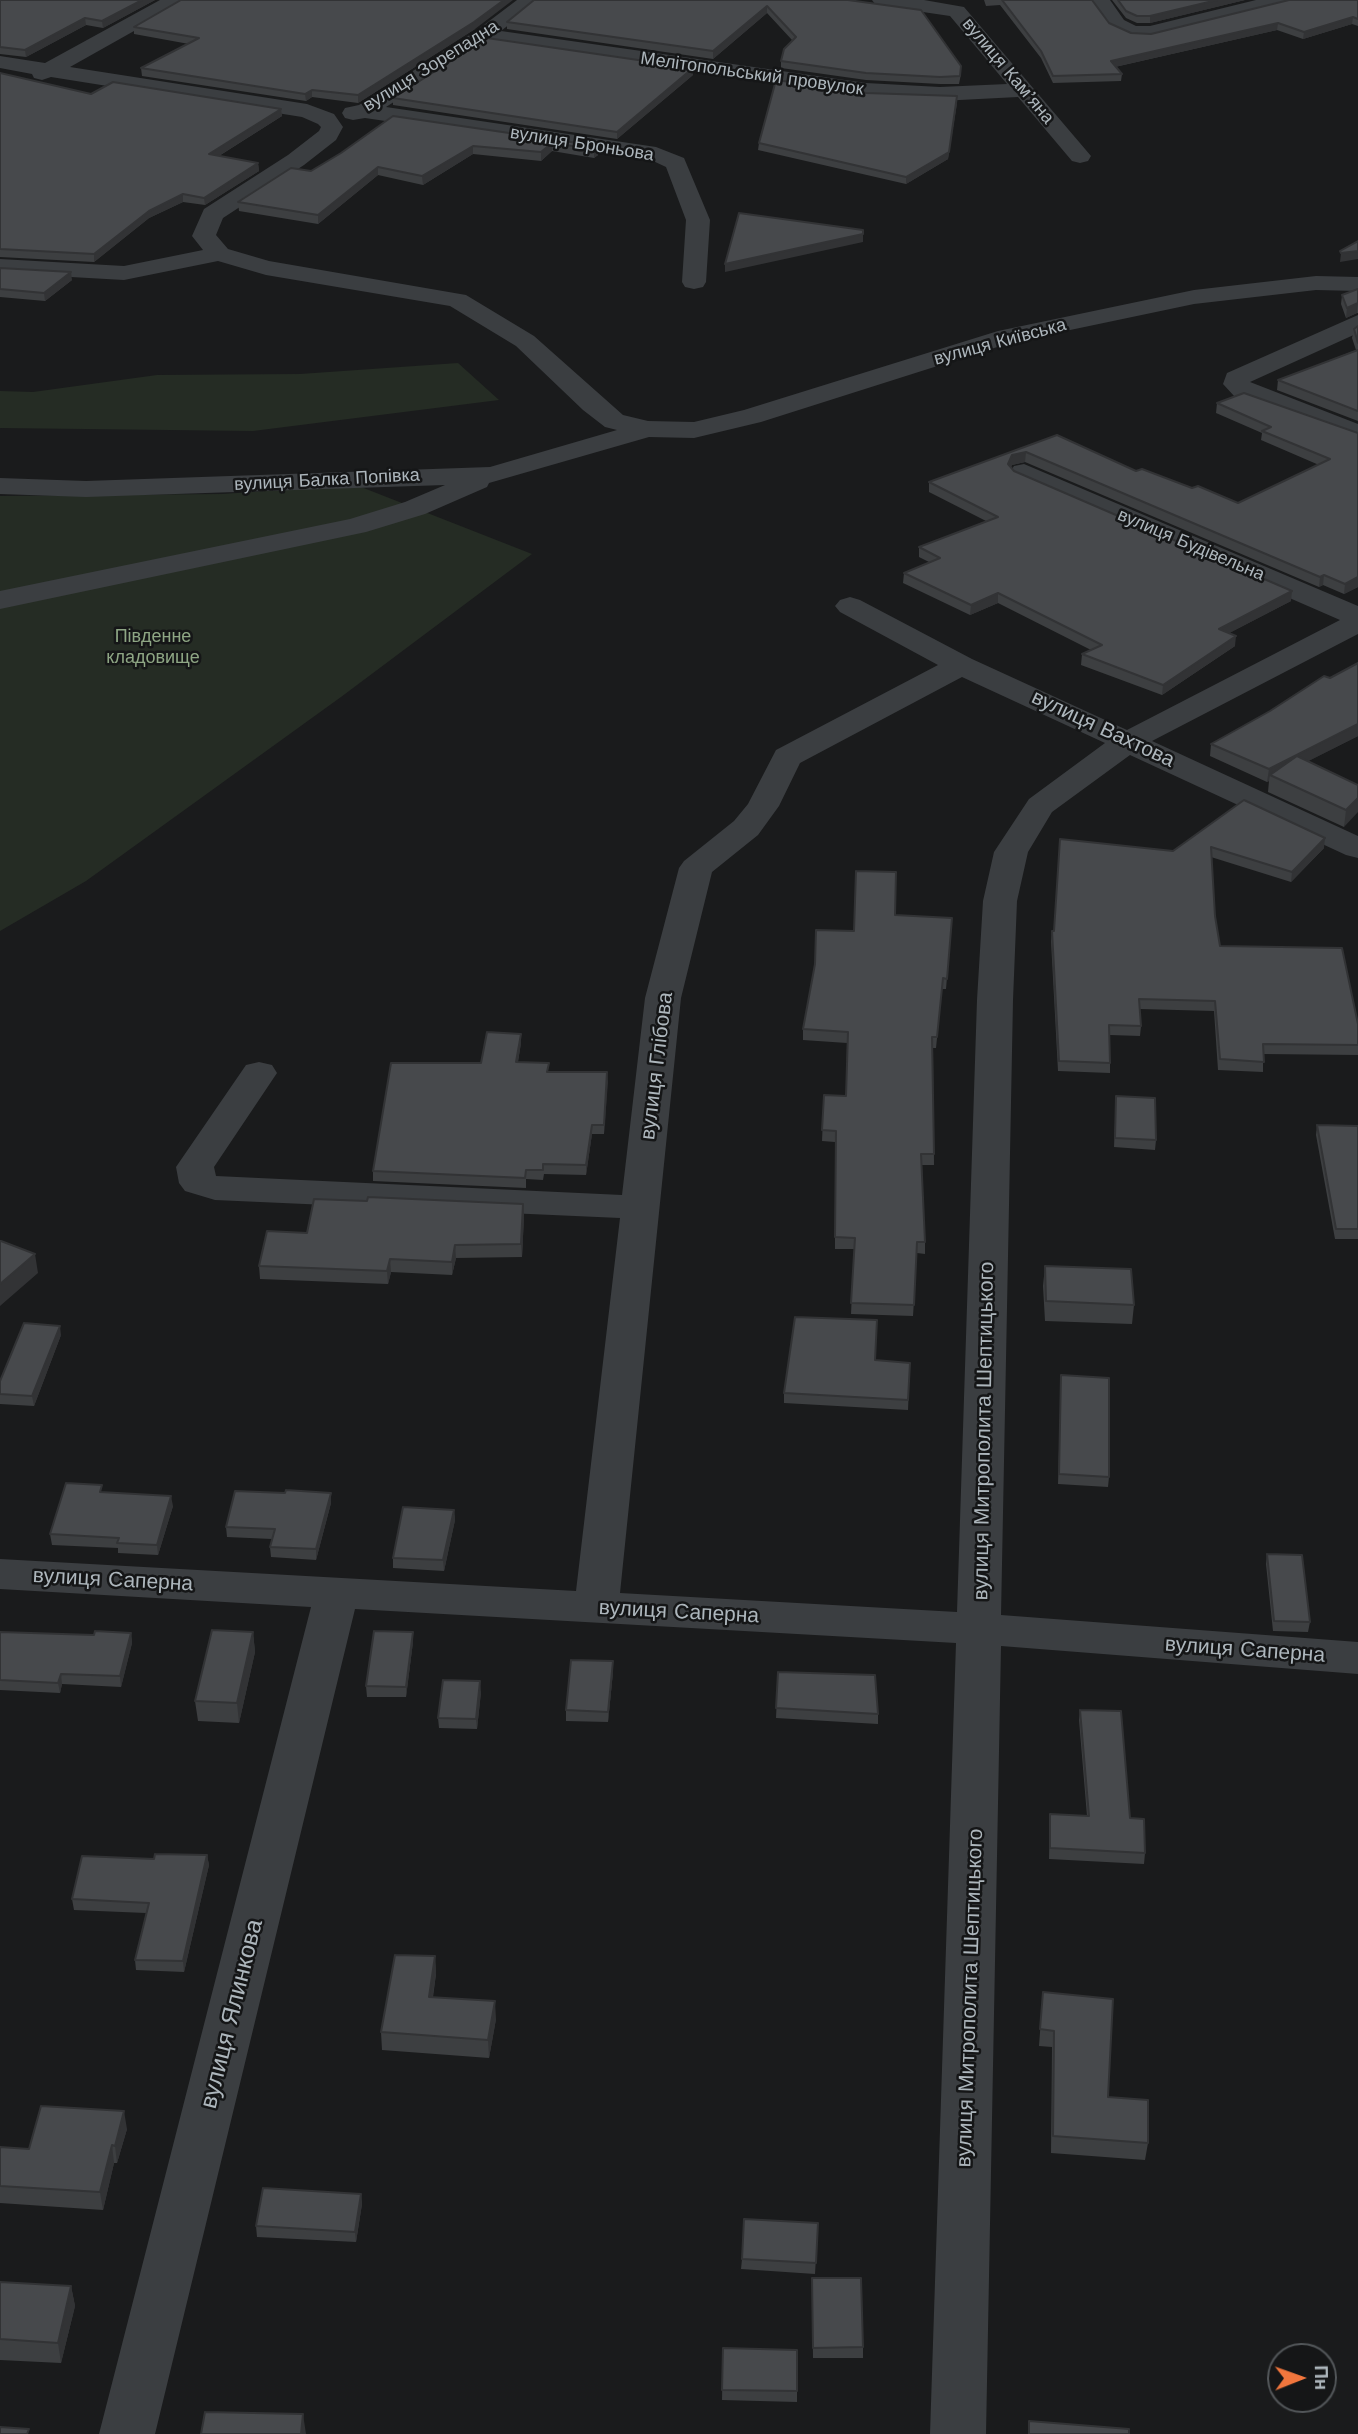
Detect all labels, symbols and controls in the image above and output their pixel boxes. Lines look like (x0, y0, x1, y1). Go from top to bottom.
street label: вулиця Кам’яна (957, 14, 1059, 128)
street label: вулиця Зорепадна (359, 16, 503, 116)
street label: Мелітопольський провулок (639, 48, 865, 100)
street label: вулиця Броньова (509, 122, 655, 166)
street label: вулиця Київська (931, 314, 1069, 370)
street label: вулиця Балка Попівка (234, 464, 420, 496)
street label: вулиця Будівельна (1114, 504, 1268, 586)
park label: Південне кладовище (106, 626, 200, 668)
street label: вулиця Вахтова (1027, 685, 1179, 773)
street label: вулиця Глібова (635, 991, 679, 1141)
street label: вулиця Митрополита Шептицького (968, 1261, 1000, 1601)
street label: вулиця Саперна (32, 1563, 194, 1597)
street label: вулиця Саперна (598, 1595, 760, 1629)
street label: вулиця Саперна (1164, 1632, 1326, 1668)
street label: вулиця Митрополита Шептицького (951, 1828, 989, 2168)
street label: вулиця Ялинкова (195, 1916, 269, 2112)
north arrow (1267, 2343, 1337, 2413)
text: Пн (1310, 2365, 1333, 2390)

